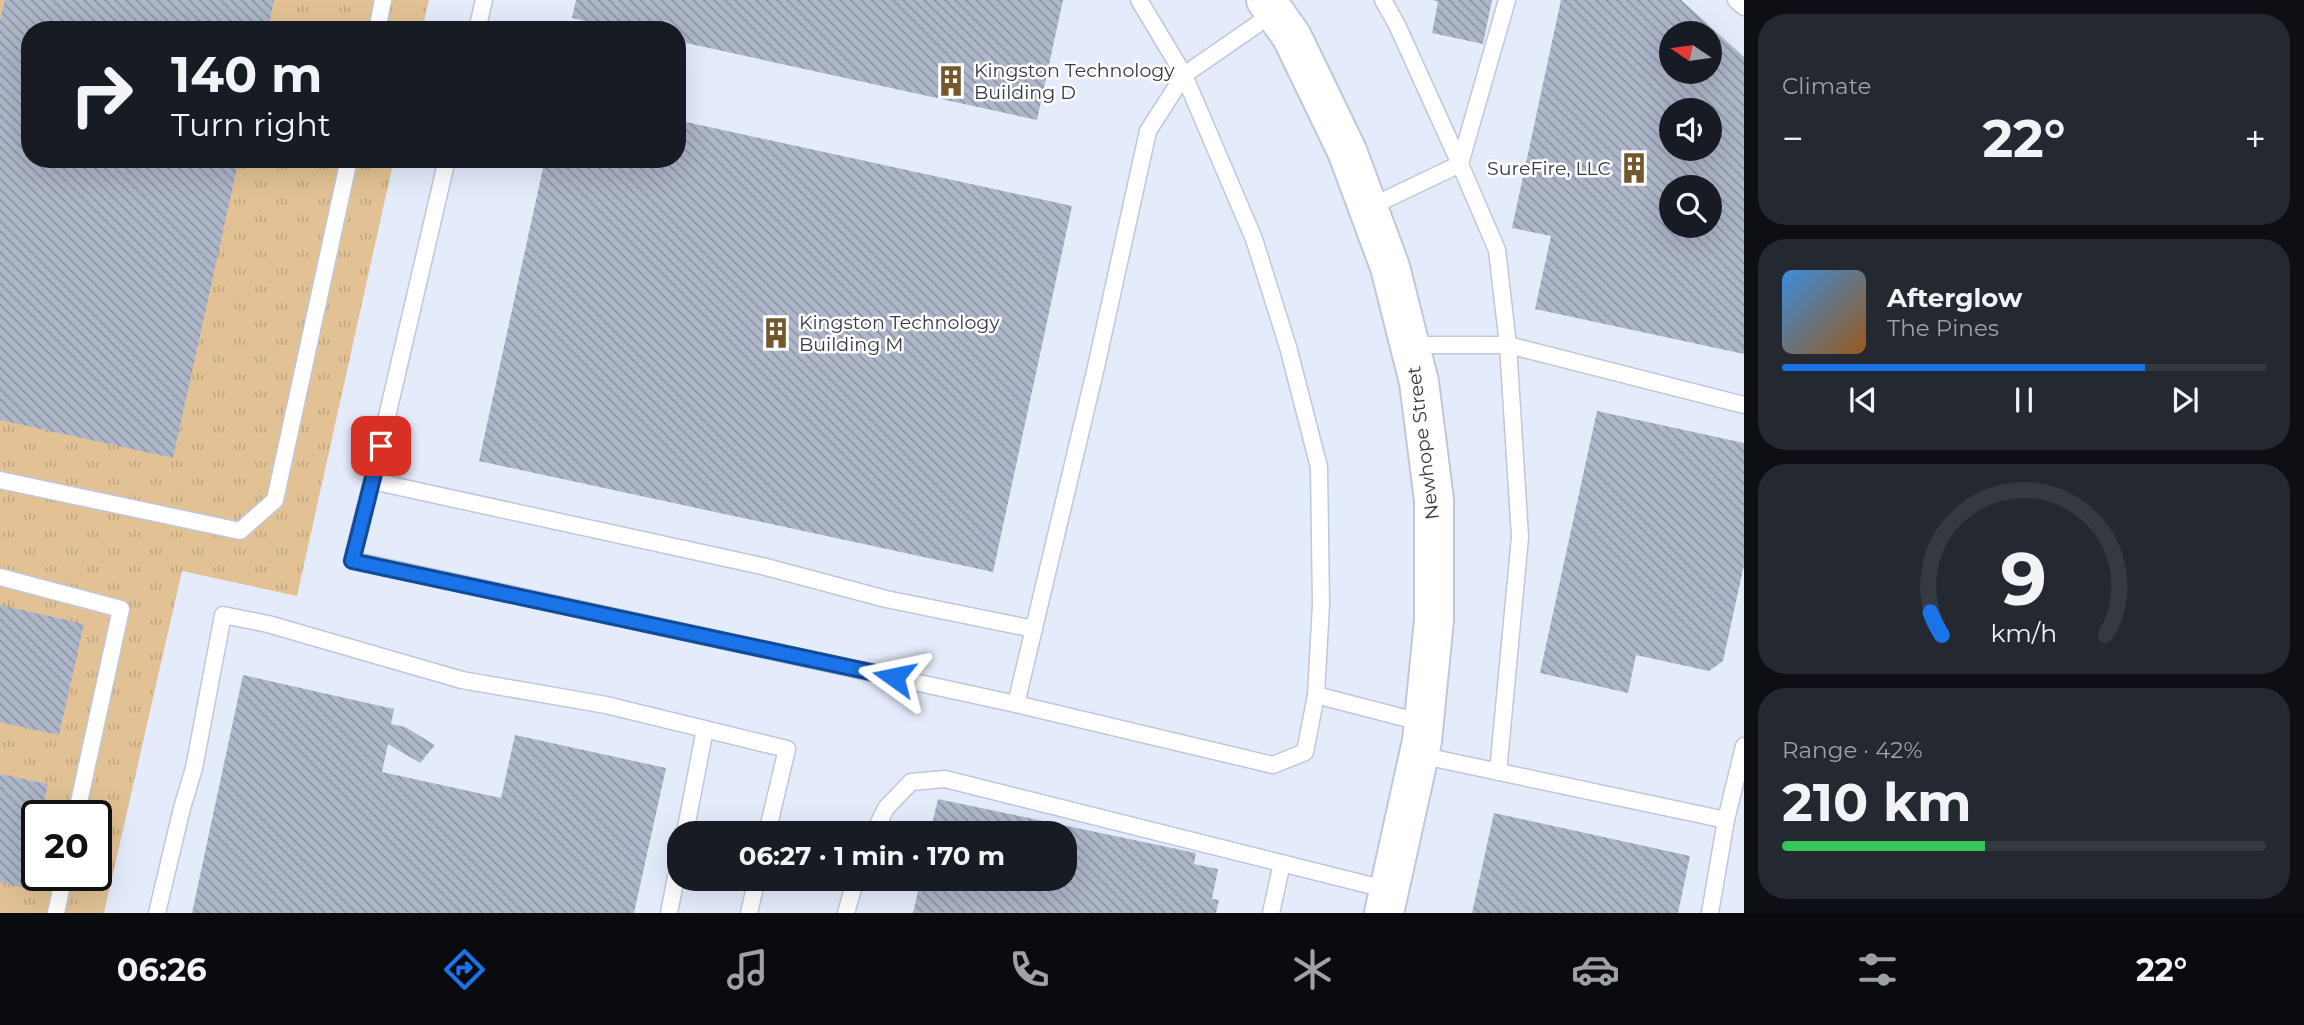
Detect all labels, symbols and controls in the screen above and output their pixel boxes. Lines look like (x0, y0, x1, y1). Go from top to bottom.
north arrow (1659, 21, 1722, 84)
map controls (1659, 21, 1722, 238)
text: 140 m (171, 45, 323, 104)
icon: right (56, 49, 147, 140)
place label: Kingston Technology Building D (974, 59, 1175, 104)
building icon: Kingston Technology Building D (934, 64, 968, 98)
text: Climate (1782, 72, 1871, 100)
button: sound (1659, 98, 1722, 161)
text: Turn right (171, 105, 331, 144)
text: 22° (1982, 107, 2066, 170)
text: − (1782, 115, 1804, 162)
text: + (2244, 115, 2266, 162)
building icon: SureFire, LLC (1617, 151, 1651, 185)
place label: SureFire, LLC (1487, 157, 1611, 180)
button: search (1659, 175, 1722, 238)
text: Afterglow (1887, 282, 2022, 314)
place label: Kingston Technology Building M (799, 311, 1000, 356)
text: The Pines (1887, 314, 1999, 342)
building icon: Kingston Technology Building M (759, 316, 793, 350)
street label: Newhope Street (1402, 364, 1444, 521)
icon: previous (1844, 381, 1882, 419)
icon: pause (2005, 381, 2043, 419)
icon: next (2166, 381, 2204, 419)
pin (351, 416, 411, 476)
icon: arrive (362, 427, 400, 465)
text: 9 (2001, 535, 2047, 623)
text: km/h (1991, 618, 2057, 648)
position arrow (857, 640, 931, 714)
text: Range · 42% (1782, 736, 1923, 764)
text: 210 km (1782, 771, 1972, 834)
speed limit sign: 20 (21, 800, 112, 891)
text: 06:27 · 1 min · 170 m (739, 840, 1005, 872)
icon: directions (440, 945, 489, 994)
icon: music (723, 945, 772, 994)
icon: phone (1005, 945, 1054, 994)
icon: climate (1288, 945, 1337, 994)
icon: car (1571, 945, 1620, 994)
icon: filters (1853, 945, 1902, 994)
text: 06:26 (117, 950, 207, 989)
text: 22° (2136, 950, 2187, 989)

